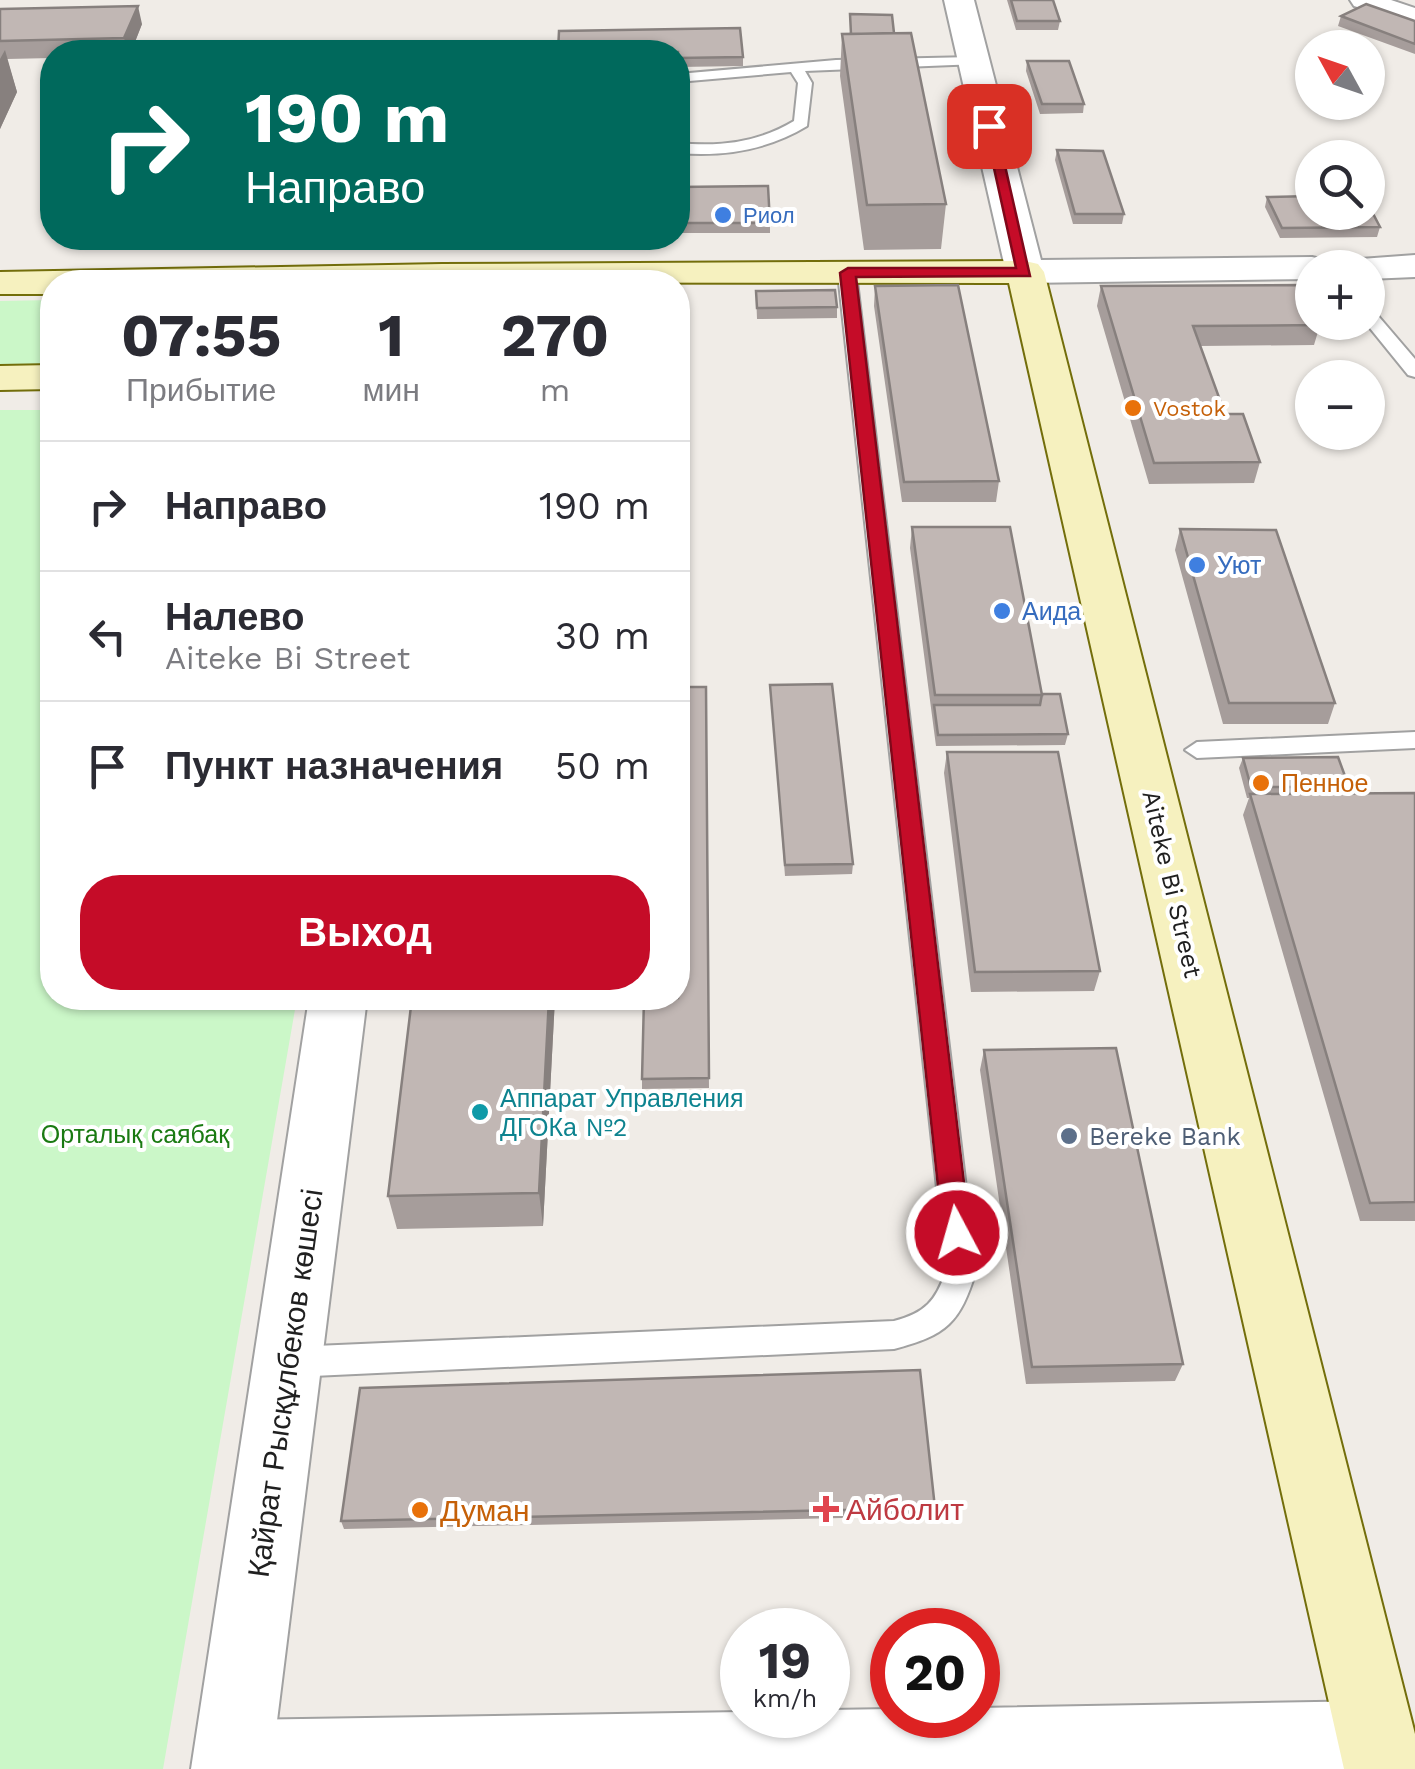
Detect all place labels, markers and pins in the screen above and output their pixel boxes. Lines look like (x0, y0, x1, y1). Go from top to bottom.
pin (947, 84, 1032, 169)
place label: Риол (743, 203, 795, 228)
marker: Риол (712, 204, 734, 226)
place label: Vostok (1153, 396, 1226, 421)
marker: Vostok (1122, 397, 1144, 419)
place label: Уют (1217, 551, 1262, 580)
marker: Уют (1186, 554, 1208, 576)
place label: Аида (1022, 597, 1081, 626)
marker: Аида (991, 600, 1013, 622)
place label: Пенное (1281, 769, 1368, 798)
marker: Пенное (1250, 772, 1272, 794)
place label: Аппарат Управления ДГОКа №2 (500, 1084, 744, 1142)
marker: Аппарат Управления ДГОКа №2 (469, 1101, 491, 1123)
place label: Bereke Bank (1089, 1122, 1241, 1151)
marker: Bereke Bank (1058, 1125, 1080, 1147)
place label: Айболит (846, 1492, 964, 1527)
place label: Думан (440, 1493, 530, 1528)
marker: Айболит (815, 1498, 837, 1520)
marker: Думан (409, 1499, 431, 1521)

